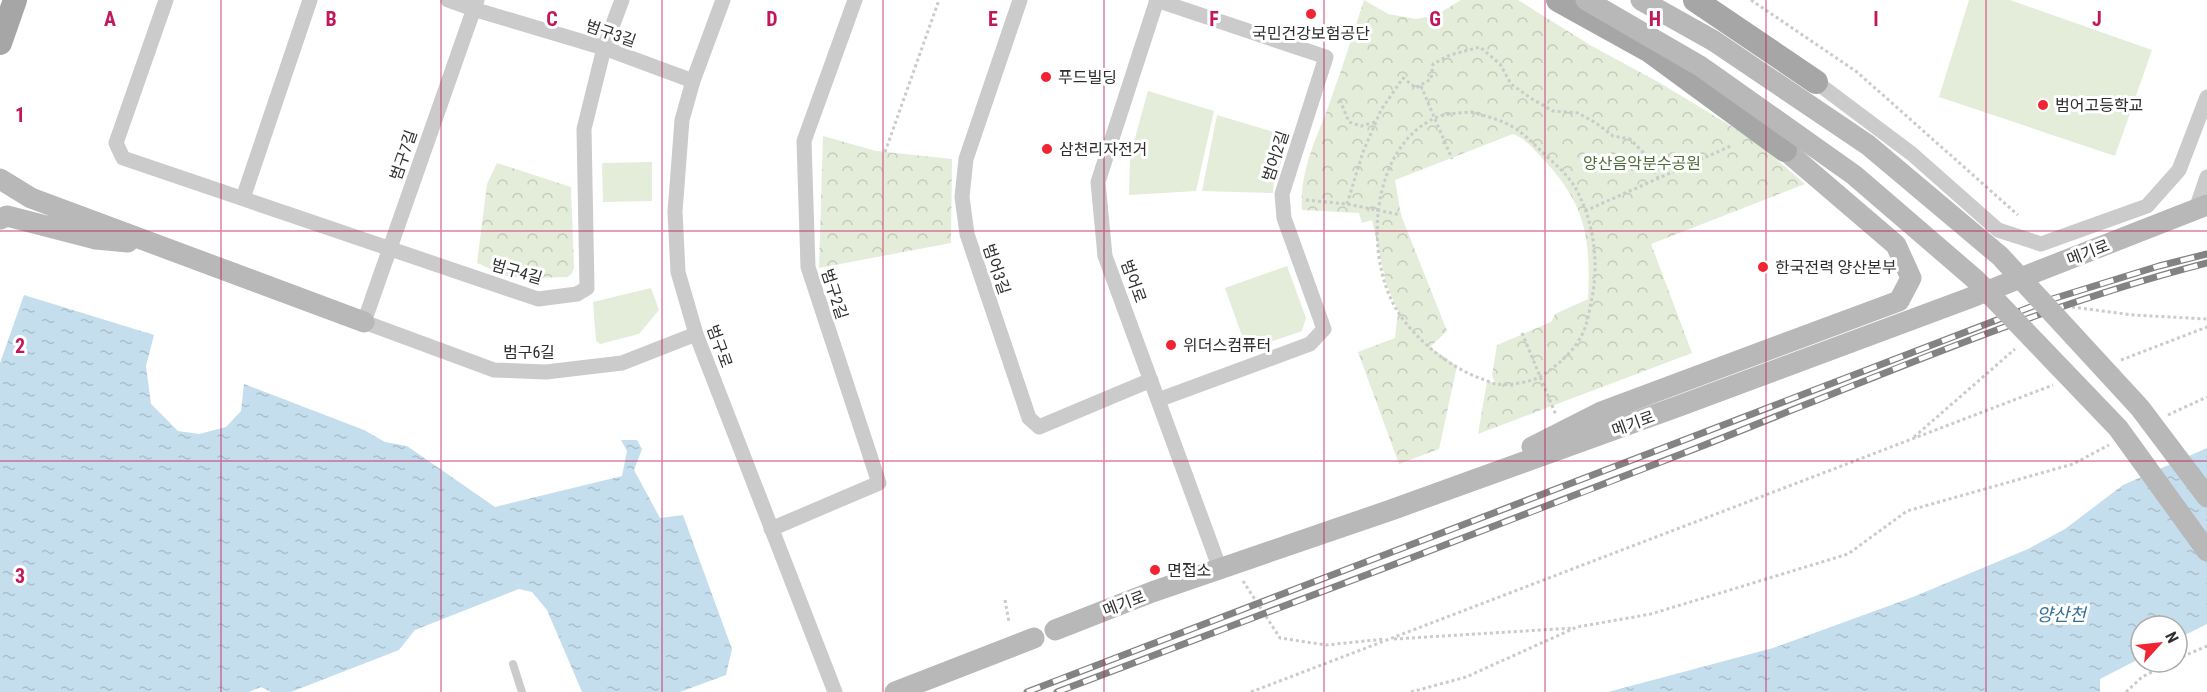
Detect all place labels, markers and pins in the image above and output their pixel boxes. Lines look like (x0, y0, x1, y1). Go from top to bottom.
marker: 국민건강보험공단 (1304, 7, 1318, 21)
place label: 국민건강보험공단 (1252, 24, 1370, 43)
place label: 푸드빌딩 (1058, 68, 1117, 87)
marker: 푸드빌딩 (1039, 70, 1053, 84)
place label: 범어고등학교 (2055, 96, 2143, 115)
marker: 범어고등학교 (2036, 98, 2050, 112)
place label: 삼천리자전거 (1059, 140, 1147, 159)
marker: 삼천리자전거 (1040, 142, 1054, 156)
place label: 한국전력 양산본부 (1775, 258, 1897, 277)
marker: 한국전력 양산본부 (1756, 260, 1770, 274)
place label: 위더스컴퓨터 (1183, 336, 1271, 355)
marker: 위더스컴퓨터 (1164, 338, 1178, 352)
place label: 면접소 (1167, 561, 1211, 580)
marker: 면접소 (1148, 563, 1162, 577)

